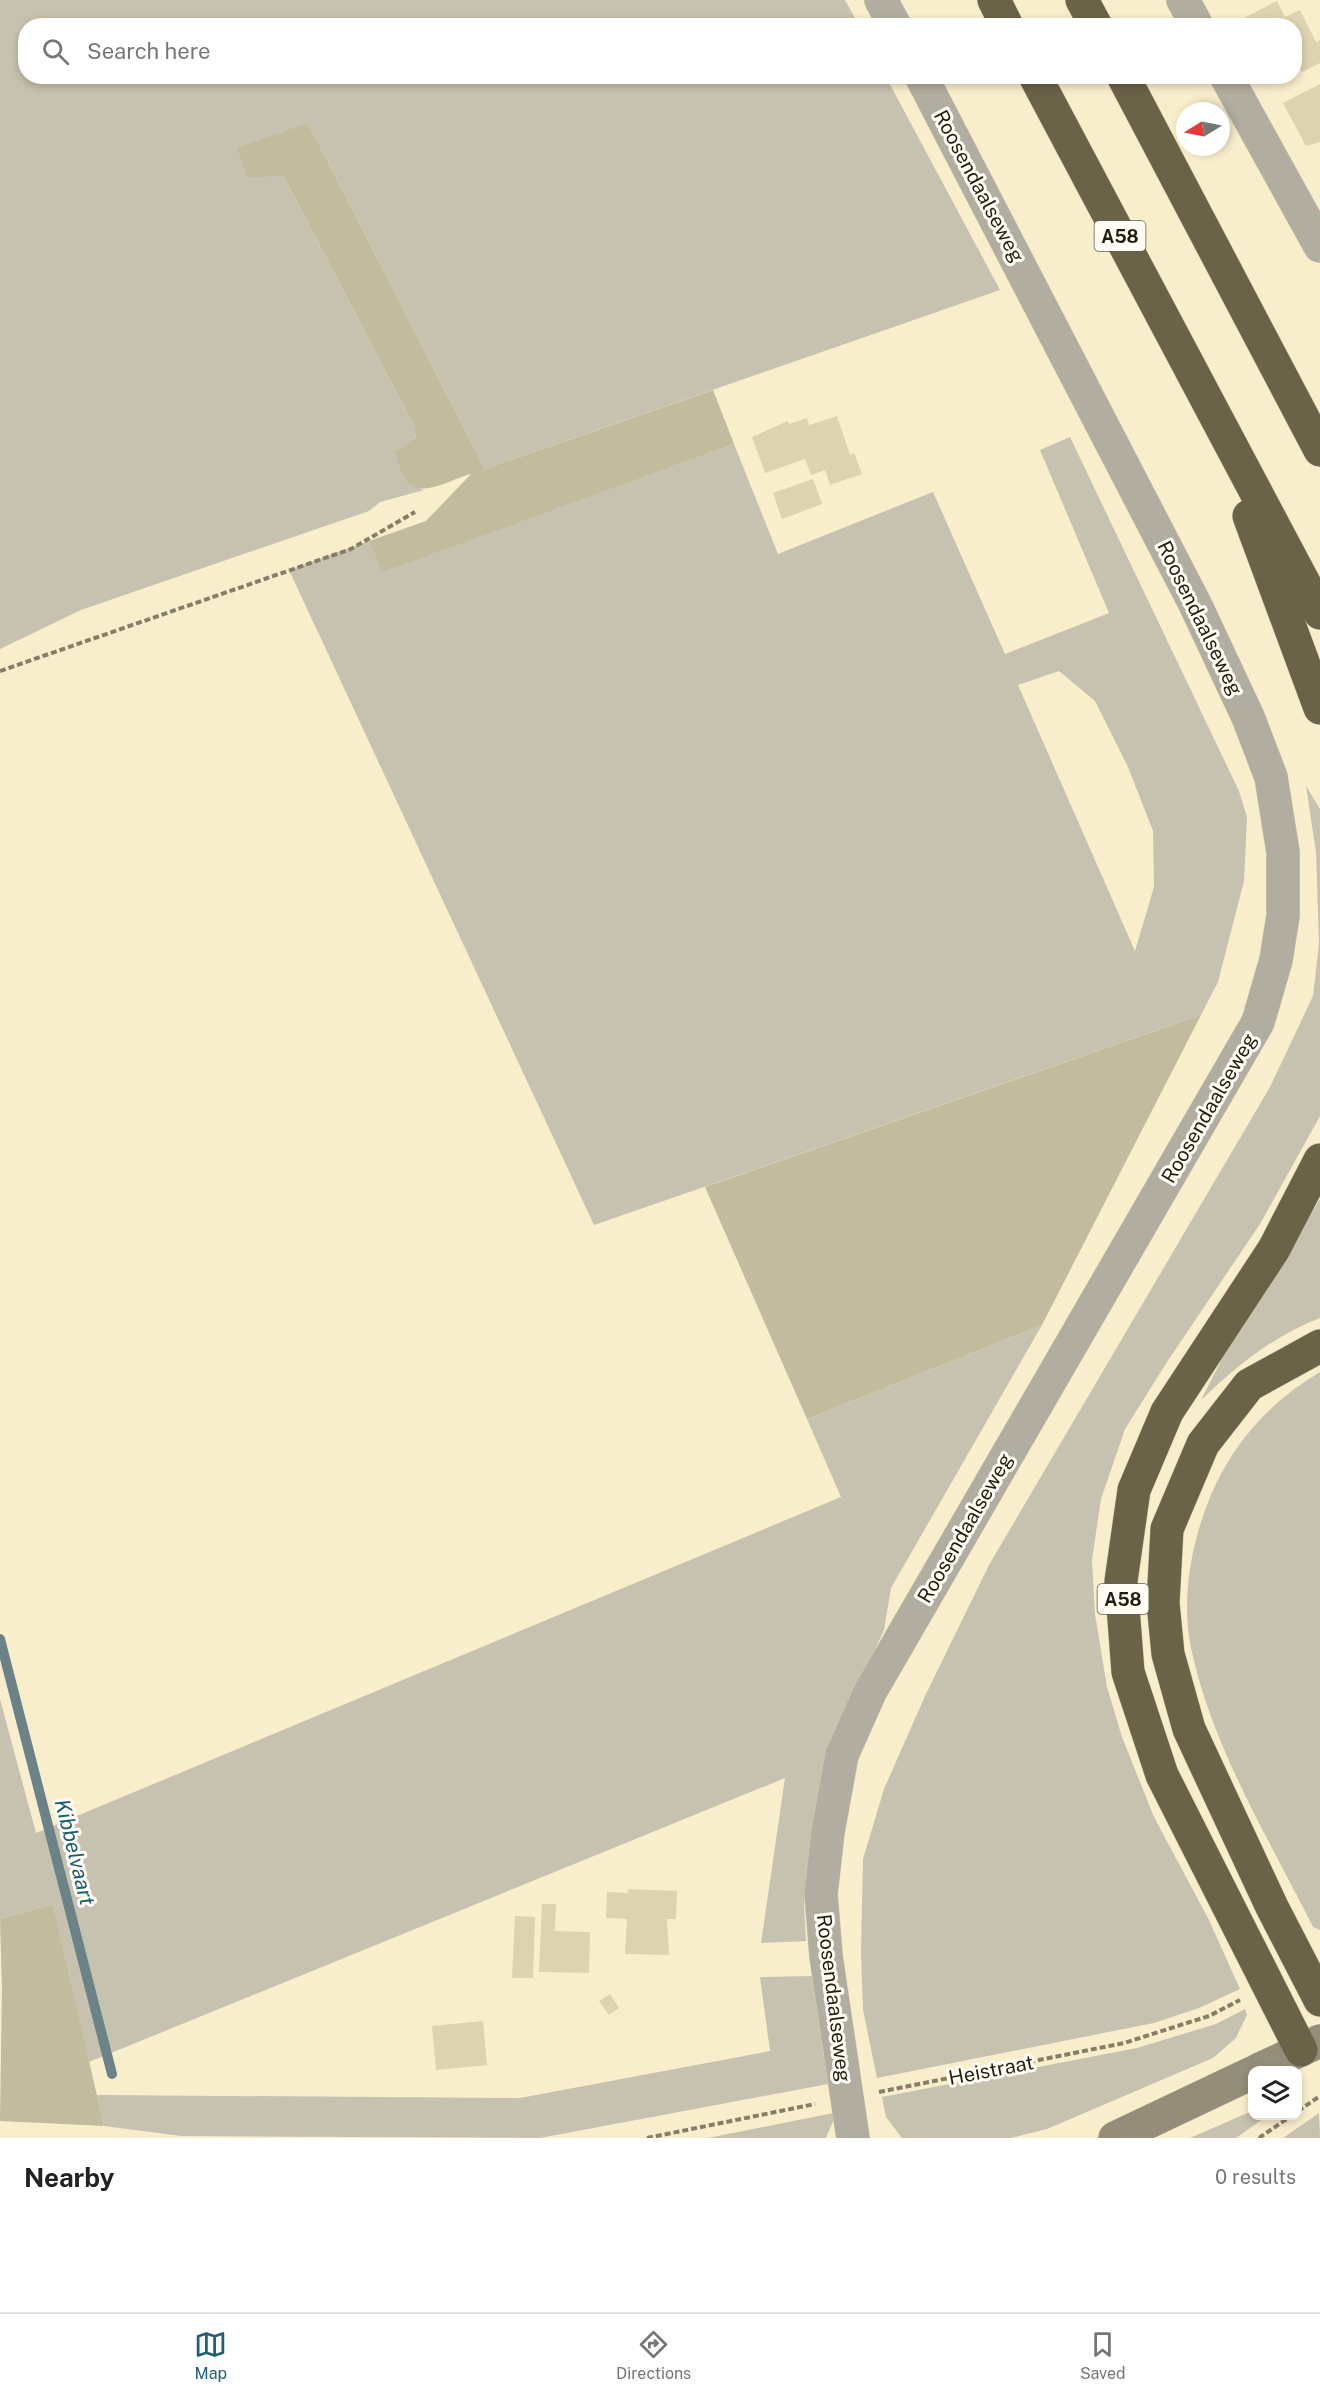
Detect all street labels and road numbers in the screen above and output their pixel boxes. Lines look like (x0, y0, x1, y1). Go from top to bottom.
street label: Roosendaalseweg (929, 106, 1029, 266)
road number: A58 (1094, 221, 1146, 251)
street label: Roosendaalseweg (1152, 537, 1248, 699)
street label: Roosendaalseweg (1156, 1029, 1262, 1187)
street label: Roosendaalseweg (912, 1449, 1018, 1607)
road number: A58 (1098, 1584, 1148, 1614)
street label: Roosendaalseweg (812, 1913, 856, 2083)
street label: Heistraat (946, 2050, 1036, 2090)

